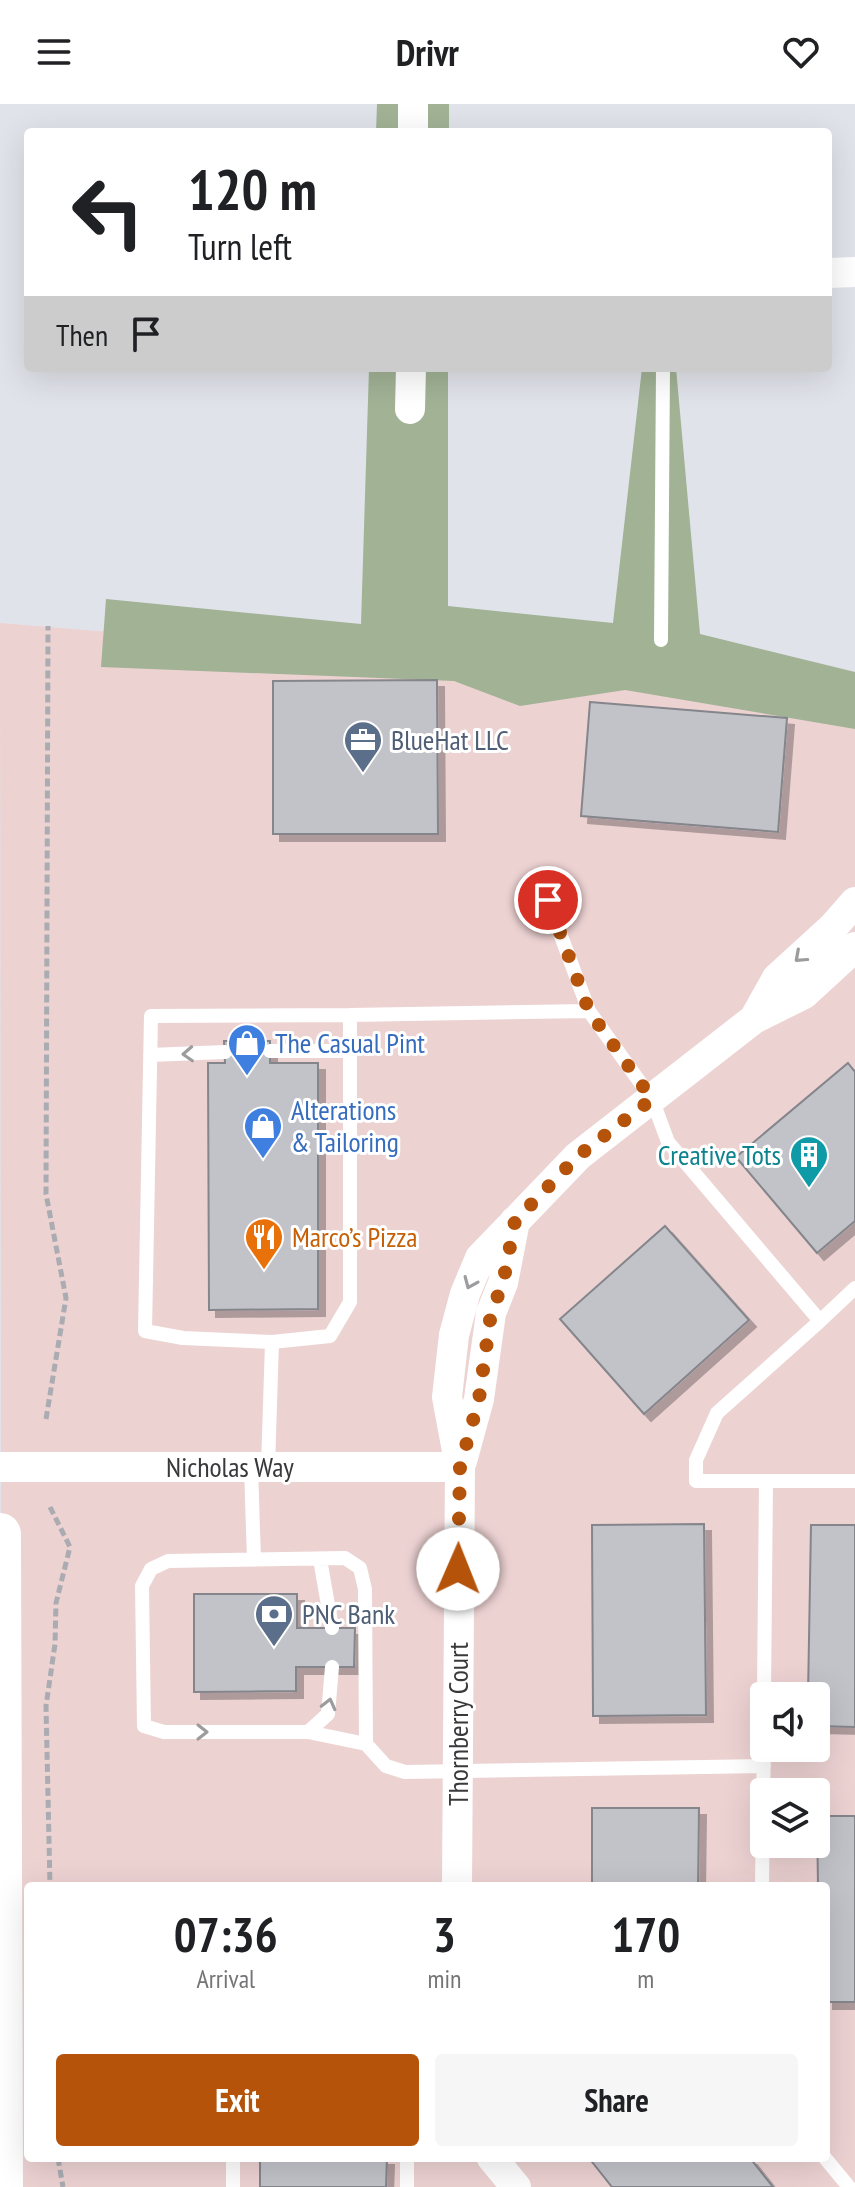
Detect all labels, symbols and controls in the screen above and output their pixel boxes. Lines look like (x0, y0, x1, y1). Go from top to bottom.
text: Drivr (396, 29, 459, 76)
icon: menu (32, 30, 76, 74)
icon: heart (779, 30, 823, 74)
text: 120 m (188, 153, 317, 225)
icon: left (56, 160, 160, 264)
text: Turn left (188, 223, 292, 270)
icon: arrive (124, 312, 168, 356)
text: Then (56, 315, 108, 354)
office icon: BlueHat LLC (342, 719, 384, 774)
place label: BlueHat LLC (391, 721, 509, 758)
pin (514, 866, 582, 934)
icon: arrive (526, 878, 570, 922)
one-way arrow (795, 947, 810, 962)
shop icon: The Casual Pint (226, 1022, 268, 1077)
place label: The Casual Pint (275, 1024, 425, 1061)
one-way arrow (181, 1045, 194, 1062)
place label: Alterations & Tailoring (291, 1091, 399, 1160)
shop icon: Alterations & Tailoring (242, 1105, 284, 1160)
building icon: Creative Tots (788, 1134, 830, 1189)
place label: Creative Tots (658, 1136, 781, 1173)
restaurant icon: Marco’s Pizza (243, 1216, 285, 1271)
place label: Marco’s Pizza (292, 1218, 418, 1255)
one-way arrow (463, 1275, 479, 1289)
street label: Nicholas Way (166, 1448, 294, 1485)
position arrow (416, 1527, 500, 1611)
bank icon: PNC Bank (253, 1593, 295, 1648)
place label: PNC Bank (302, 1595, 395, 1632)
street label: Thornberry Court (439, 1642, 476, 1806)
map controls (750, 1682, 830, 1858)
button: sound (750, 1682, 830, 1762)
one-way arrow (319, 1697, 336, 1711)
one-way arrow (196, 1723, 209, 1741)
button: layers (750, 1778, 830, 1858)
text: 07:36 (174, 1903, 278, 1965)
text: 3 (433, 1903, 456, 1965)
text: 170 (611, 1903, 680, 1965)
text: Arrival (196, 1962, 255, 1995)
text: min (427, 1962, 461, 1995)
text: m (637, 1962, 654, 1995)
button: Exit (56, 2054, 419, 2146)
button: Share (435, 2054, 798, 2146)

